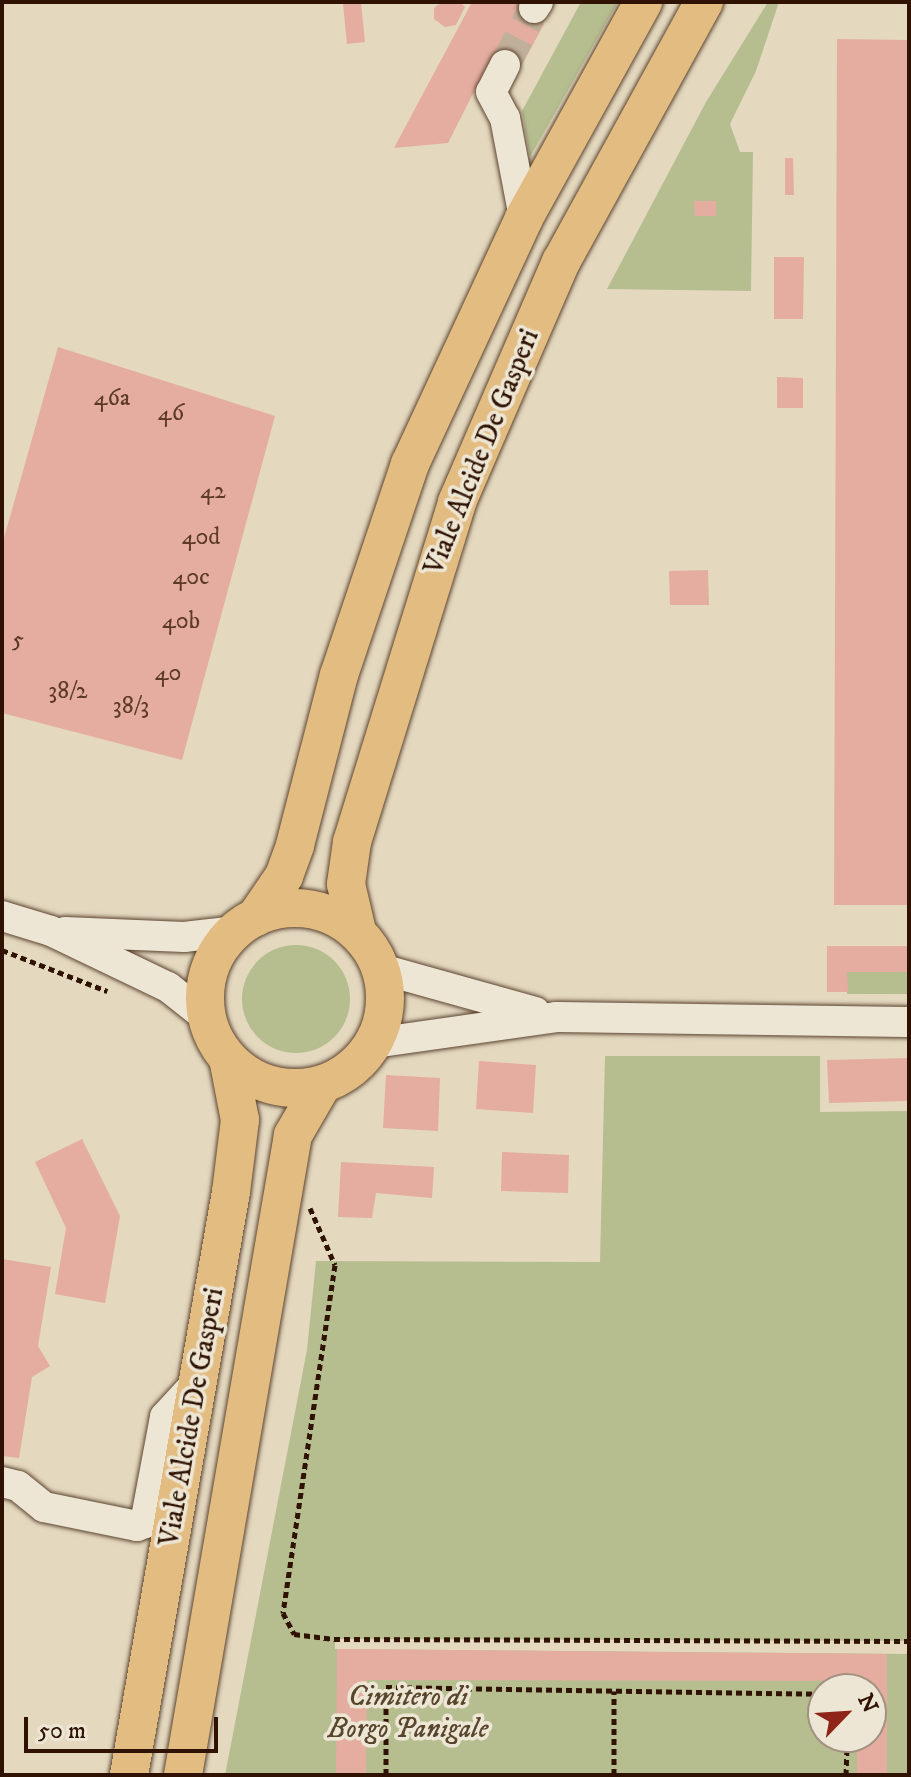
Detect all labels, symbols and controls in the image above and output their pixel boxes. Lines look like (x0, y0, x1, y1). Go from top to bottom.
street label: Viale Alcide De Gasperi (417, 324, 547, 580)
house number: 46a (94, 385, 130, 413)
house number: 46 (158, 400, 184, 428)
house number: 42 (200, 478, 226, 506)
house number: 40d (182, 524, 220, 552)
house number: 40c (172, 564, 210, 592)
house number: 40b (162, 608, 200, 636)
house number: 5 (12, 627, 24, 655)
house number: 40 (155, 660, 181, 688)
house number: 38/2 (48, 678, 88, 706)
house number: 38/3 (113, 693, 149, 721)
street label: Viale Alcide De Gasperi (153, 1285, 231, 1549)
north arrow (807, 1673, 887, 1753)
park label: Cimitero di Borgo Panigale (328, 1680, 488, 1746)
text: N (851, 1690, 883, 1717)
scale bar (28, 1701, 222, 1751)
text: 50 m (38, 1716, 86, 1746)

